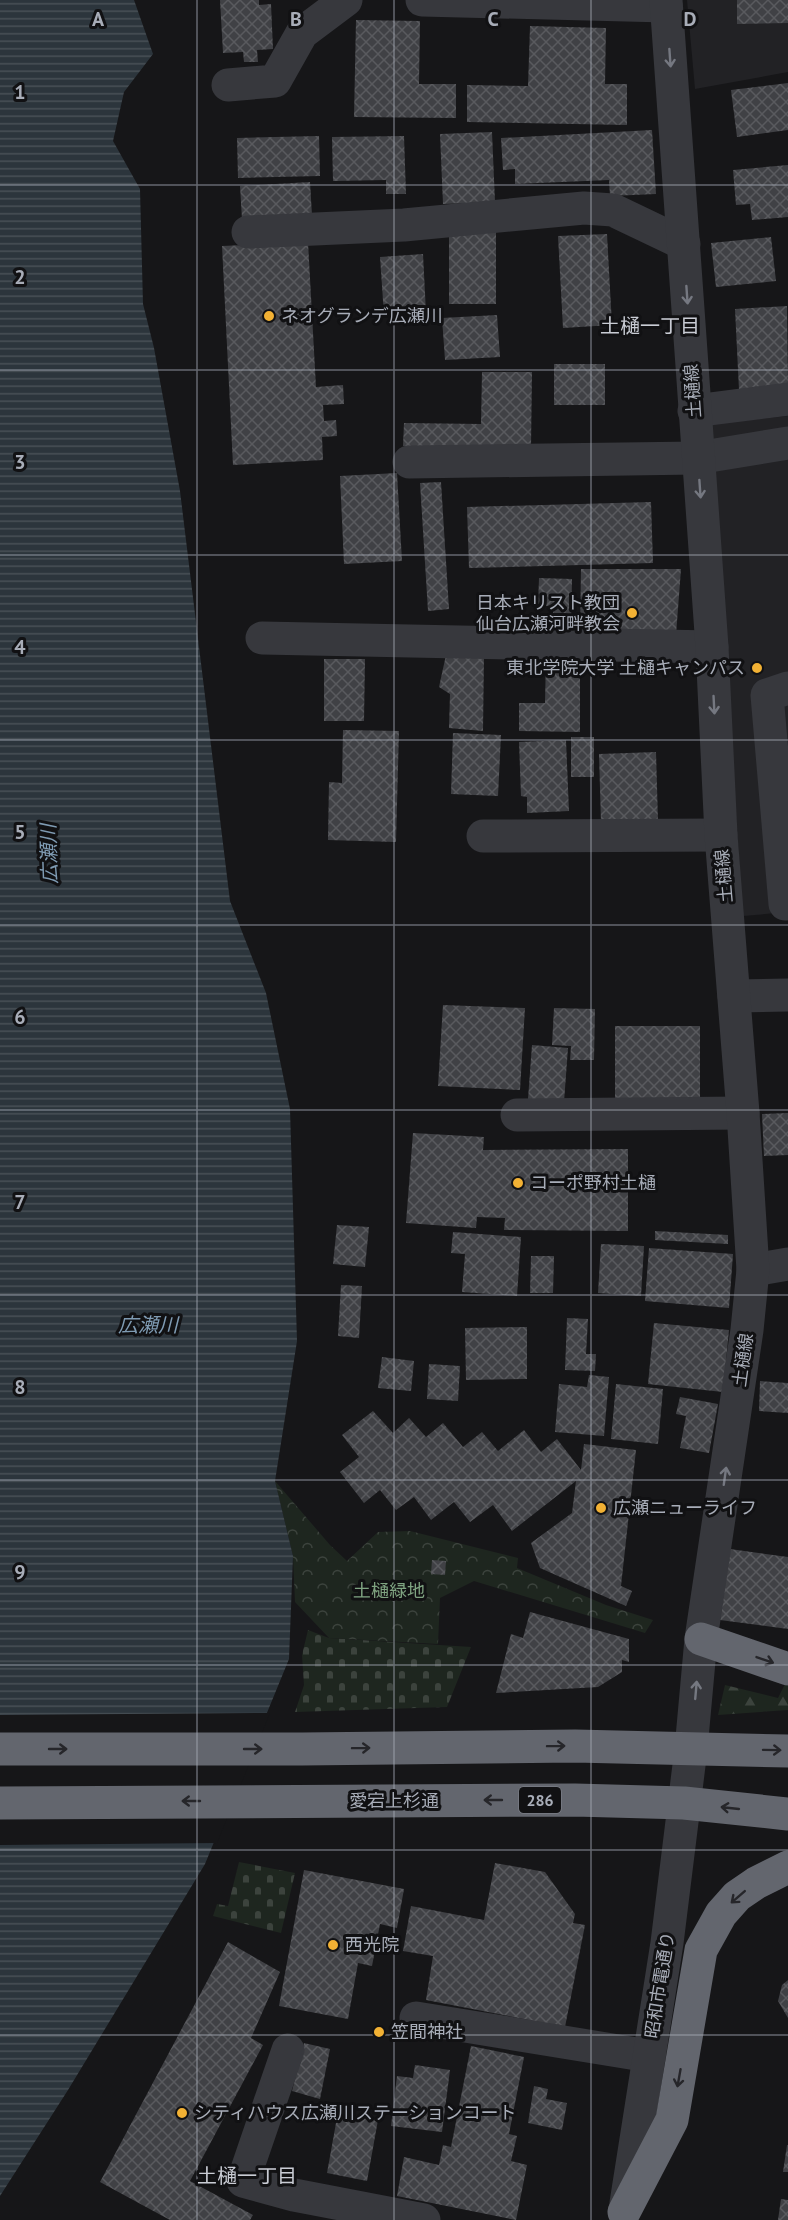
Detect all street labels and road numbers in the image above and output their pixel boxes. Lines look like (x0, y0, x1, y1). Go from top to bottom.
street label: 土樋線 (679, 363, 706, 419)
street label: 土樋線 (710, 848, 737, 904)
street label: 土樋線 (727, 1332, 758, 1388)
road number: 286 (519, 1787, 561, 1813)
street label: 愛宕上杉通 (349, 1789, 439, 1812)
street label: 昭和市電通り (640, 1930, 679, 2040)

